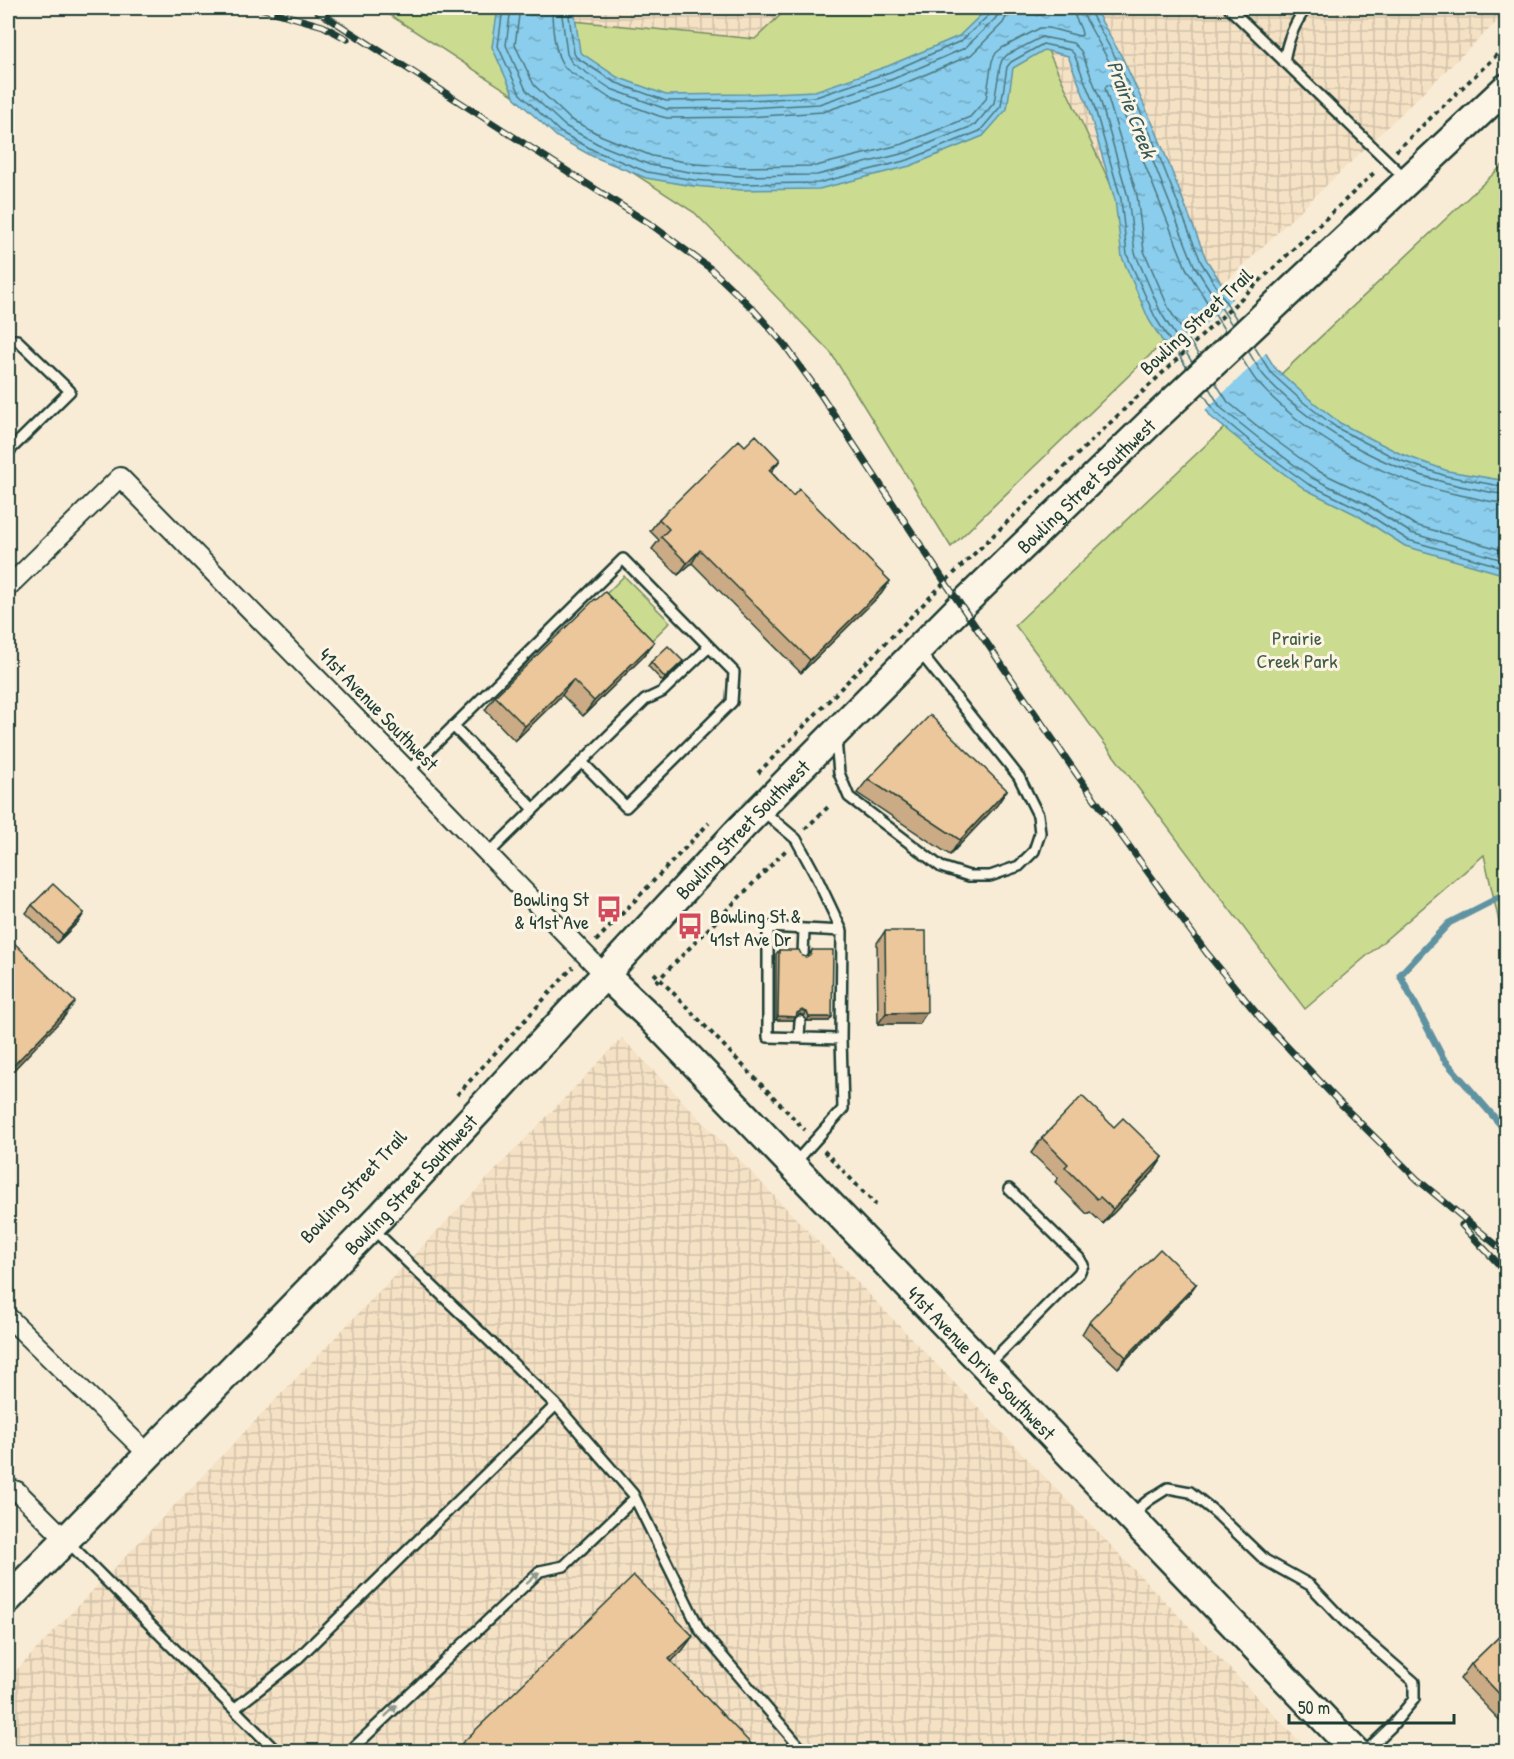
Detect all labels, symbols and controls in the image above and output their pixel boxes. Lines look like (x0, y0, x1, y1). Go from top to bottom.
water label: Prairie Creek (1100, 56, 1165, 164)
street label: Bowling Street Trail (1134, 261, 1259, 381)
street label: Bowling Street Southwest (1010, 411, 1162, 559)
park label: Prairie Creek Park (1257, 624, 1337, 674)
street label: 41st Avenue Southwest (313, 642, 446, 777)
street label: Bowling Street Southwest (669, 752, 816, 904)
place label: Bowling St & 41st Ave (513, 885, 590, 935)
bus stop icon: Bowling St & 41st Ave (594, 894, 624, 924)
place label: Bowling St & 41st Ave Dr (710, 902, 801, 952)
bus stop icon: Bowling St & 41st Ave Dr (675, 911, 705, 941)
street label: Bowling Street Southwest (338, 1107, 484, 1260)
street label: Bowling Street Trail (293, 1123, 413, 1248)
street label: 41st Avenue Drive Southwest (901, 1280, 1063, 1446)
one-way arrow (525, 1572, 540, 1585)
scale bar (1289, 1687, 1454, 1725)
text: 50 m (1298, 1695, 1330, 1720)
one-way arrow (384, 1705, 398, 1719)

